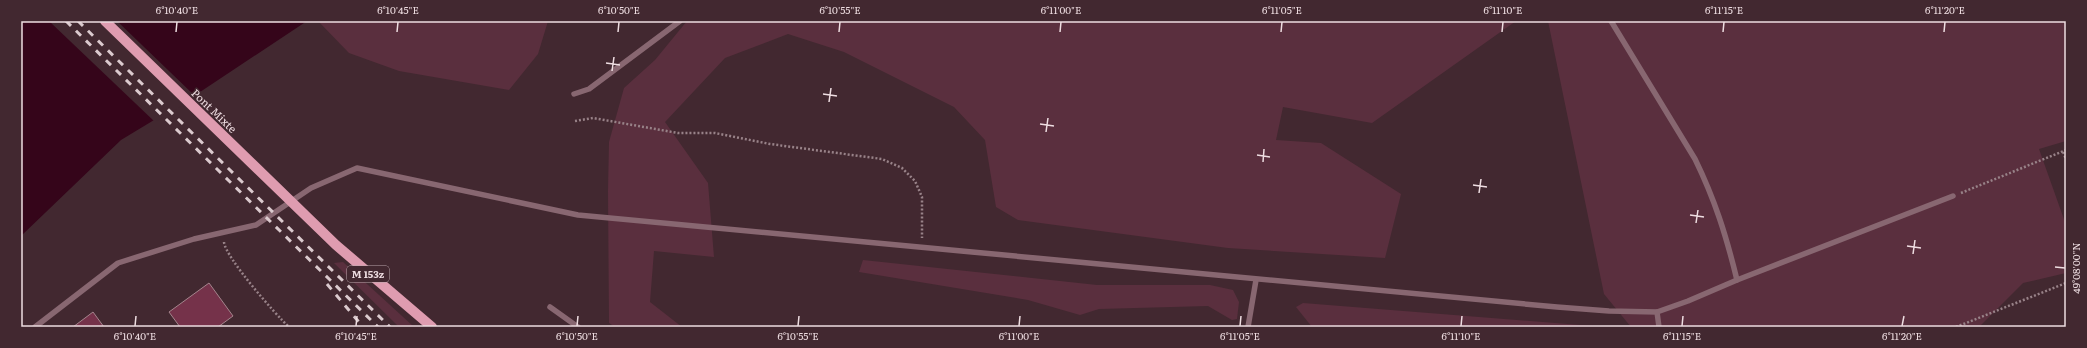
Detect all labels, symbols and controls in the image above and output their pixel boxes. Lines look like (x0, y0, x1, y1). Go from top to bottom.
text: 6°10'40"E (156, 2, 198, 17)
text: 6°10'45"E (377, 2, 419, 17)
text: 6°10'50"E (598, 2, 640, 17)
text: 6°10'55"E (819, 2, 861, 17)
text: 6°11'00"E (1041, 2, 1081, 17)
text: 6°11'05"E (1262, 2, 1302, 17)
text: 6°11'10"E (1484, 2, 1522, 17)
text: 6°11'15"E (1705, 2, 1743, 17)
text: 6°11'20"E (1925, 2, 1965, 17)
street label: Pont Mixte (189, 85, 241, 136)
text: 49°08'00"N (2068, 242, 2083, 294)
road number: M 153z (347, 266, 389, 282)
text: 6°10'40"E (114, 328, 156, 343)
text: 6°10'45"E (335, 328, 377, 343)
text: 6°10'50"E (556, 328, 598, 343)
text: 6°10'55"E (777, 328, 819, 343)
text: 6°11'00"E (999, 328, 1039, 343)
text: 6°11'05"E (1220, 328, 1260, 343)
text: 6°11'10"E (1442, 328, 1480, 343)
text: 6°11'15"E (1663, 328, 1701, 343)
text: 6°11'20"E (1882, 328, 1922, 343)

